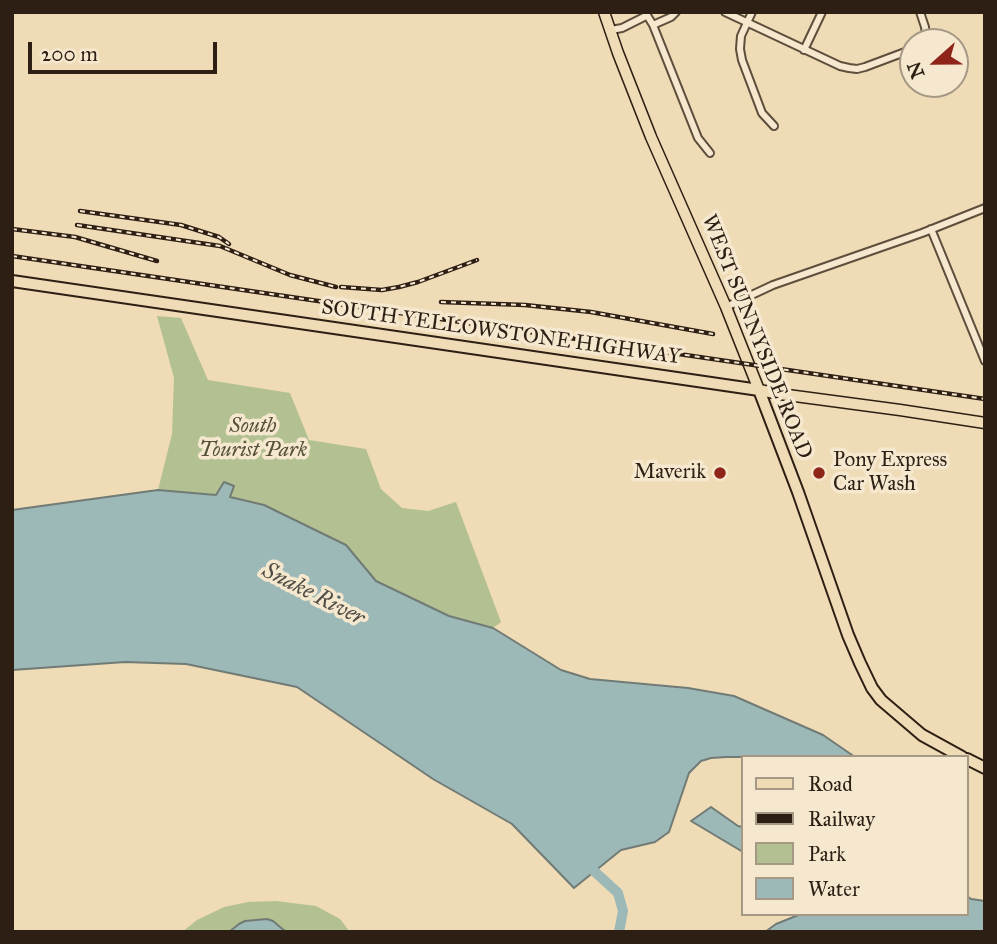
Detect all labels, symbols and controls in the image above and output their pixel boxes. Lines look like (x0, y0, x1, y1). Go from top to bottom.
scale bar (32, 28, 220, 72)
north arrow (899, 28, 969, 98)
text: 200 m (41, 41, 98, 67)
text: N (902, 58, 929, 82)
street label: WEST SUNNYSIDE ROAD (695, 211, 817, 463)
street label: SOUTH YELLOWSTONE HIGHWAY (320, 295, 682, 371)
park label: South Tourist Park (199, 414, 307, 464)
place label: Pony Express Car Wash (833, 448, 947, 498)
place label: Maverik (634, 460, 706, 486)
marker: Maverik (712, 465, 728, 481)
marker: Pony Express Car Wash (811, 465, 827, 481)
water label: Snake River (257, 557, 369, 633)
legend (741, 755, 969, 916)
text: Road (808, 771, 853, 797)
text: Railway (808, 806, 875, 832)
text: Park (808, 841, 846, 867)
text: Water (808, 876, 860, 902)

